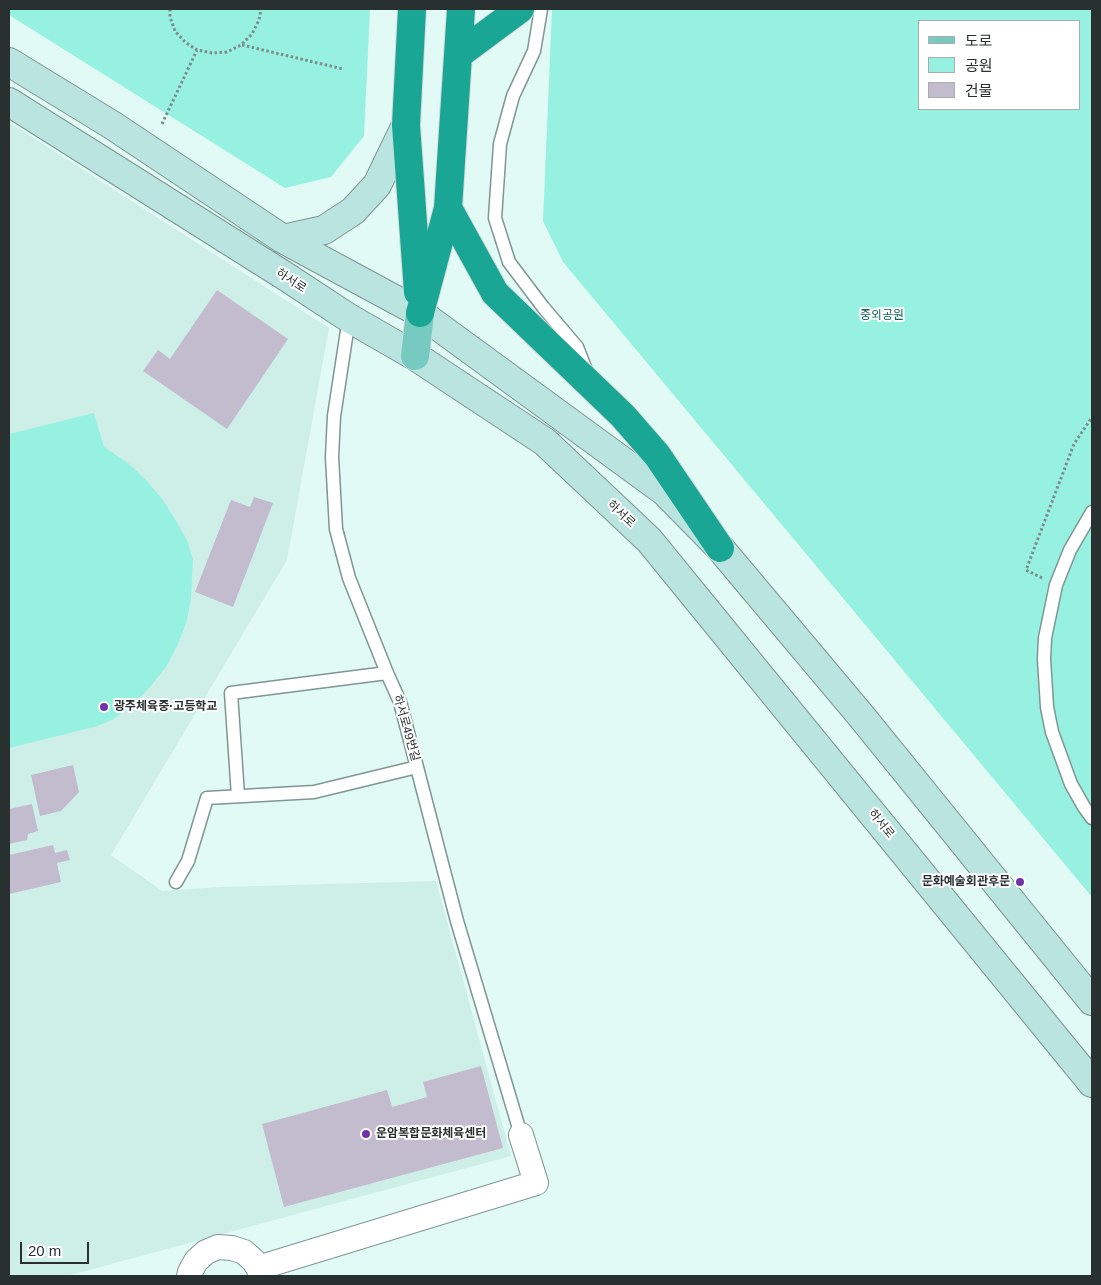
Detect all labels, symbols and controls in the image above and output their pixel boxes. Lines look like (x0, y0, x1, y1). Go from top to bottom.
legend (918, 20, 1081, 110)
text: 도로 (965, 32, 993, 49)
text: 공원 (965, 57, 993, 74)
text: 건물 (965, 82, 993, 99)
street label: 하서로 (273, 266, 309, 296)
park label: 중외공원 (860, 309, 904, 323)
street label: 하서로 (604, 497, 638, 531)
street label: 하서로49번길 (390, 693, 422, 763)
place label: 광주체육중·고등학교 (114, 700, 217, 714)
marker: 광주체육중·고등학교 (98, 701, 110, 713)
street label: 하서로 (865, 807, 897, 841)
place label: 문화예술회관후문 (922, 875, 1010, 889)
marker: 문화예술회관후문 (1014, 876, 1026, 888)
place label: 운암복합문화체육센터 (376, 1127, 486, 1141)
marker: 운암복합문화체육센터 (360, 1128, 372, 1140)
scale bar (22, 1232, 91, 1264)
text: 20 m (28, 1242, 61, 1259)

